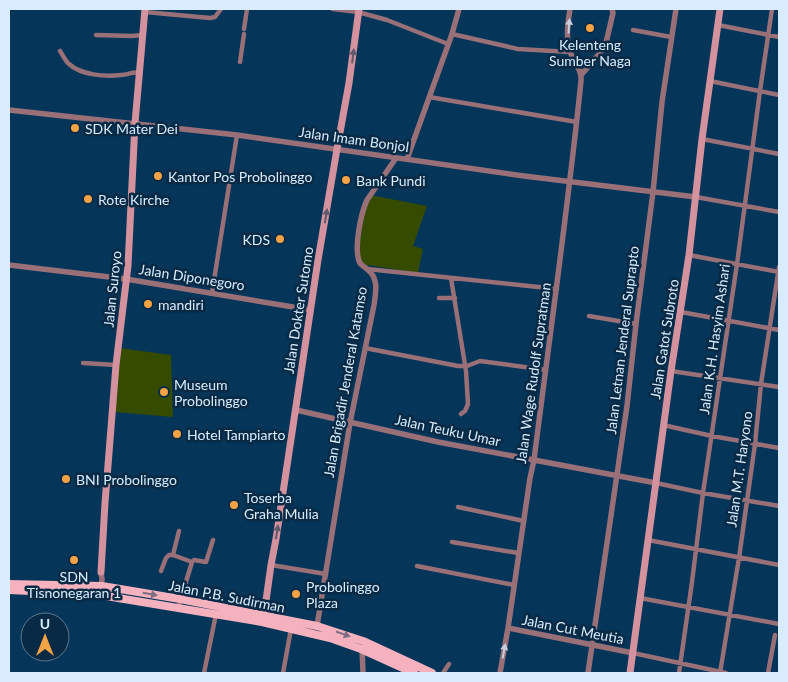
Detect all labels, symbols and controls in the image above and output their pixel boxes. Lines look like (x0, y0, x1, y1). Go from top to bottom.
one-way arrow (565, 17, 573, 33)
marker: Kelenteng Sumber Naga (584, 22, 596, 34)
place label: Kelenteng Sumber Naga (549, 36, 631, 69)
one-way arrow (349, 48, 357, 64)
place label: SDK Mater Dei (85, 120, 178, 137)
marker: SDK Mater Dei (69, 122, 81, 134)
street label: Jalan Imam Bonjol (298, 123, 410, 155)
place label: Kantor Pos Probolinggo (168, 168, 313, 185)
marker: Kantor Pos Probolinggo (152, 170, 164, 182)
place label: Bank Pundi (356, 172, 426, 189)
marker: Bank Pundi (340, 174, 352, 186)
place label: Rote Kirche (98, 191, 169, 208)
marker: Rote Kirche (82, 193, 94, 205)
one-way arrow (322, 208, 330, 224)
place label: KDS (242, 231, 270, 248)
marker: KDS (274, 233, 286, 245)
street label: Jalan Dokter Sutomo (280, 245, 316, 375)
street label: Jalan Letnan Jenderal Suprapto (602, 245, 642, 435)
street label: Jalan Suroyo (100, 250, 124, 328)
street label: Jalan Diponegoro (138, 260, 246, 294)
street label: Jalan K.H. Hasyim Ashari (695, 263, 733, 415)
street label: Jalan Gatot Subroto (646, 278, 682, 400)
street label: Jalan Wage Rudolf Supratman (512, 281, 554, 465)
street label: Jalan Brigadir Jenderal Katamso (320, 285, 370, 479)
place label: mandiri (158, 296, 204, 313)
marker: mandiri (142, 298, 154, 310)
place label: Museum Probolinggo (174, 376, 248, 409)
marker: Museum Probolinggo (158, 386, 170, 398)
street label: Jalan Teuku Umar (394, 410, 502, 450)
street label: Jalan M.T. Haryono (722, 410, 756, 528)
place label: Hotel Tampiarto (187, 426, 286, 443)
marker: Hotel Tampiarto (171, 428, 183, 440)
place label: BNI Probolinggo (76, 471, 177, 488)
marker: BNI Probolinggo (60, 473, 72, 485)
place label: Toserba Graha Mulia (244, 489, 319, 522)
marker: Toserba Graha Mulia (228, 499, 240, 511)
one-way arrow (274, 524, 282, 540)
marker: SDN Tisnonegaran 1 (68, 554, 80, 566)
place label: SDN Tisnonegaran 1 (27, 568, 121, 601)
street label: Jalan P.B. Sudirman (167, 576, 287, 616)
place label: Probolinggo Plaza (306, 578, 380, 611)
marker: Probolinggo Plaza (290, 588, 302, 600)
one-way arrow (143, 590, 159, 598)
street label: Jalan Cut Meutia (521, 611, 625, 647)
north arrow (20, 612, 70, 662)
text: U (40, 615, 50, 632)
one-way arrow (336, 631, 351, 638)
one-way arrow (500, 642, 508, 658)

